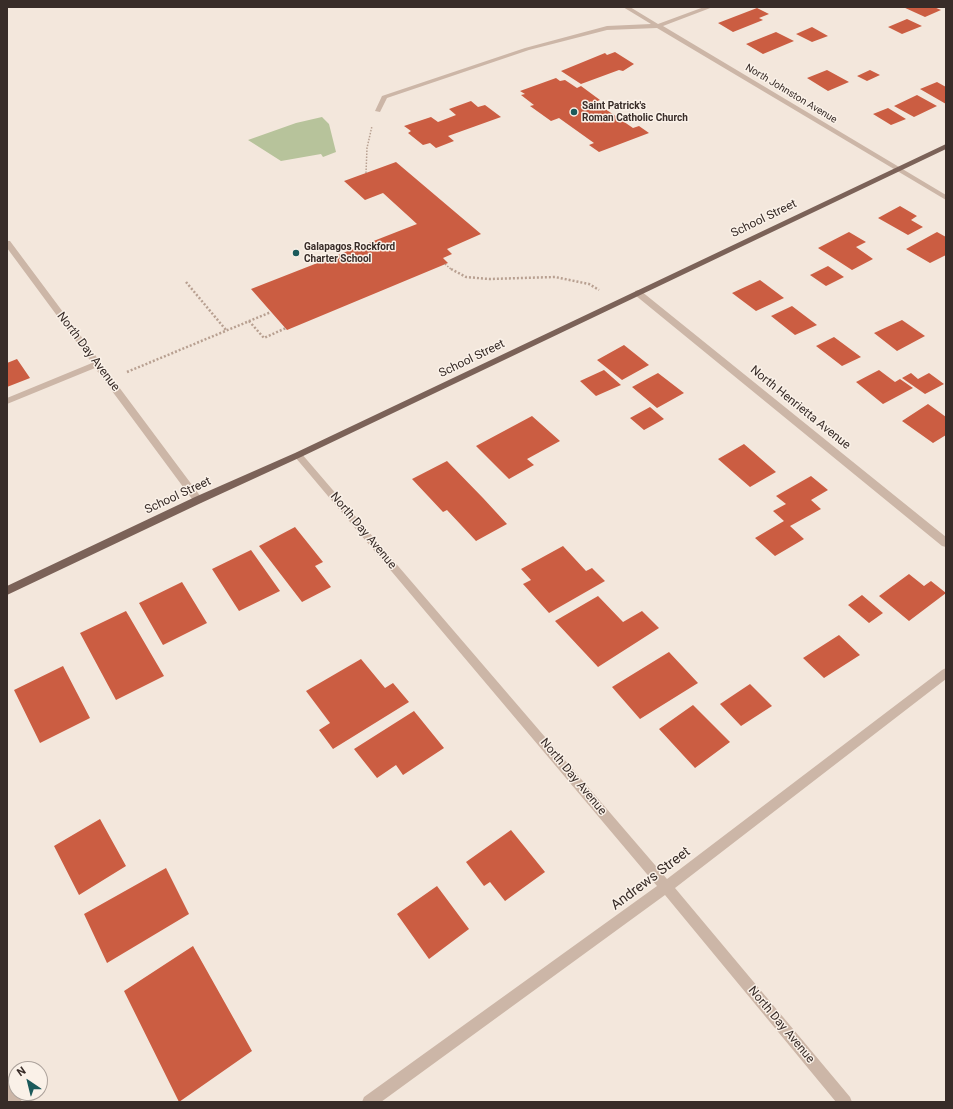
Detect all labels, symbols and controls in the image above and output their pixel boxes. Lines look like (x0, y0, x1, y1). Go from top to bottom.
street label: North Johnston Avenue (743, 62, 839, 126)
place label: Saint Patrick's Roman Catholic Church (582, 100, 688, 124)
marker: Saint Patrick's Roman Catholic Church (569, 107, 579, 117)
street label: School Street (729, 197, 799, 241)
place label: Galapagos Rockford Charter School (304, 241, 395, 264)
marker: Galapagos Rockford Charter School (291, 248, 301, 258)
street label: North Day Avenue (54, 310, 122, 394)
street label: School Street (437, 337, 507, 381)
street label: North Henrietta Avenue (747, 363, 853, 453)
street label: School Street (143, 474, 213, 518)
street label: North Day Avenue (327, 490, 399, 572)
street label: North Day Avenue (537, 736, 609, 818)
street label: Andrews Street (608, 844, 694, 914)
street label: North Day Avenue (745, 984, 817, 1066)
north arrow (8, 1061, 48, 1101)
text: N (14, 1064, 28, 1079)

